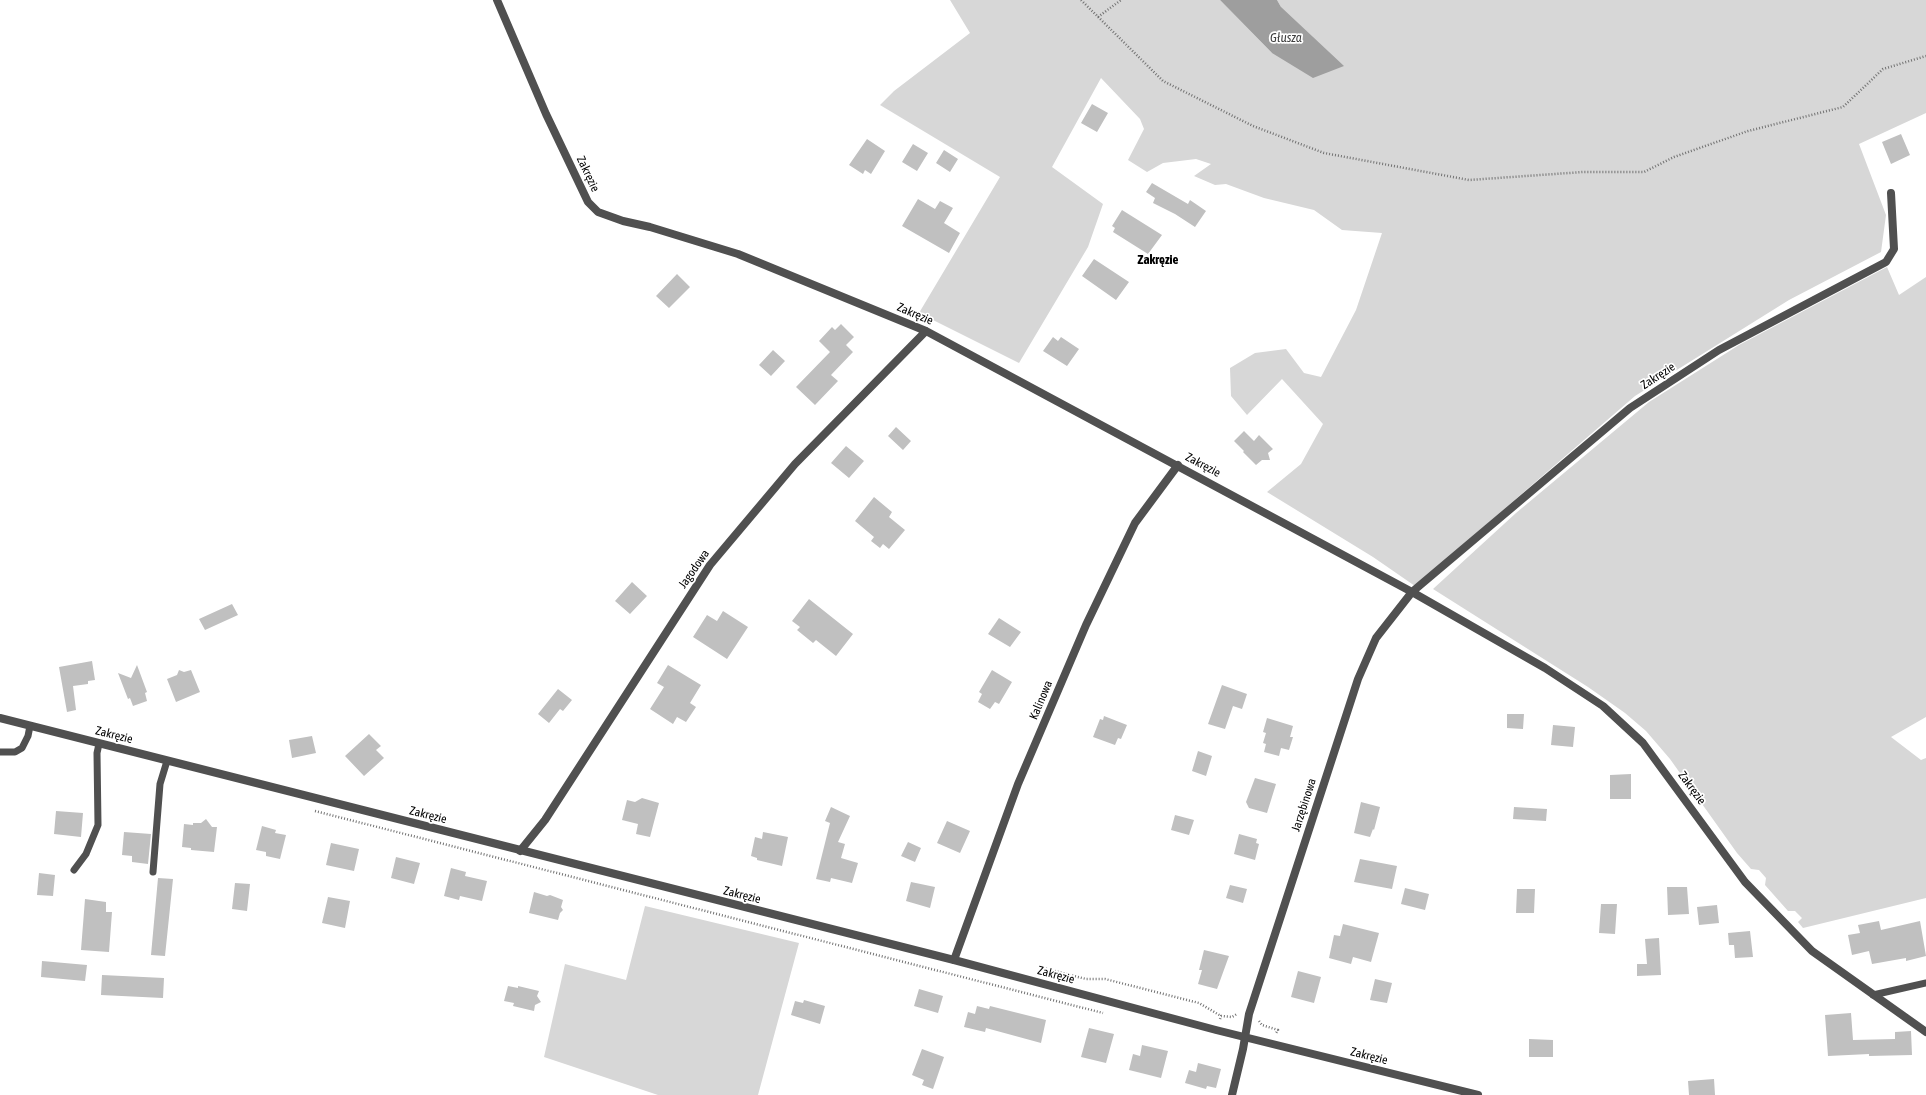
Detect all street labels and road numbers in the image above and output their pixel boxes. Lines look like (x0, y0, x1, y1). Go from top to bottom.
street label: Zakręzie (573, 154, 603, 194)
street label: Zakręzie (895, 300, 935, 328)
street label: Zakręzie (1638, 360, 1678, 392)
street label: Zakręzie (1183, 450, 1223, 480)
street label: Jagodowa (676, 547, 712, 591)
street label: Kalinowa (1026, 678, 1056, 722)
street label: Zakręzie (94, 723, 134, 747)
street label: Zakręzie (1675, 768, 1709, 808)
street label: Jarzębinowa (1289, 777, 1319, 833)
street label: Zakręzie (408, 803, 448, 827)
street label: Zakręzie (722, 883, 762, 907)
street label: Zakręzie (1036, 963, 1076, 987)
street label: Zakręzie (1349, 1044, 1389, 1068)

